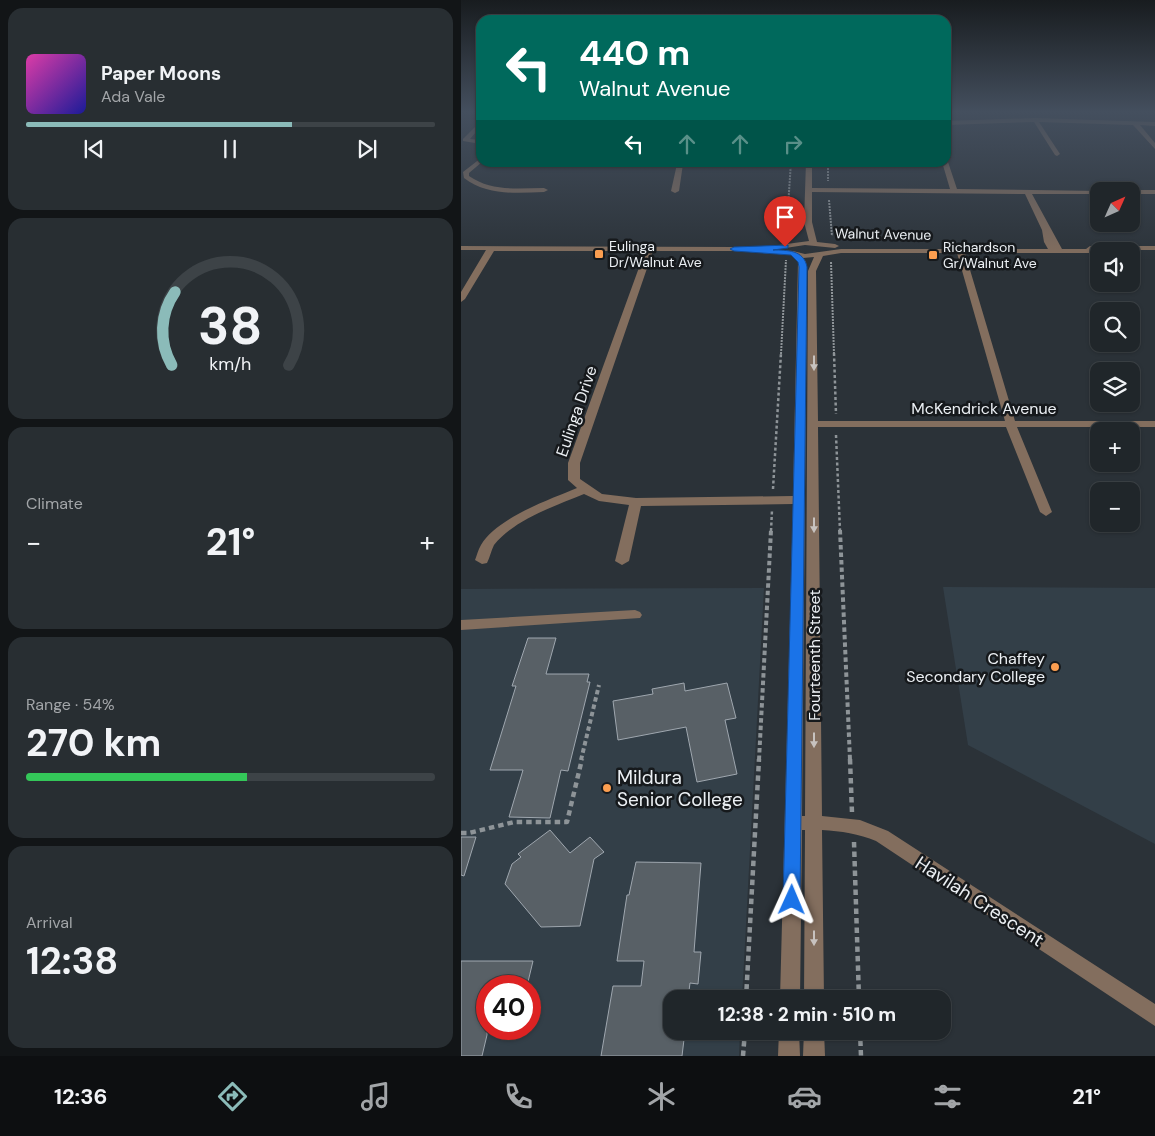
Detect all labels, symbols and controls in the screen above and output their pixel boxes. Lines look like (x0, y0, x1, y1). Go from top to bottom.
text: 440 m (579, 30, 690, 76)
icon: left (496, 35, 561, 100)
text: Paper Moons (101, 61, 221, 86)
text: Walnut Avenue (579, 74, 731, 103)
text: Ada Vale (101, 86, 165, 107)
icon: left (620, 130, 648, 158)
icon: ahead (673, 130, 701, 158)
icon: ahead (726, 130, 754, 158)
icon: right (779, 130, 807, 158)
icon: previous (80, 135, 108, 163)
icon: pause (216, 135, 244, 163)
icon: next (353, 135, 381, 163)
north arrow (1090, 182, 1140, 232)
map controls (1090, 182, 1140, 532)
pin (764, 196, 806, 247)
icon: arrive (771, 203, 799, 231)
street label: Walnut Avenue (835, 224, 931, 244)
place label: Eulinga Dr/Walnut Ave (609, 237, 702, 271)
place label: Richardson Gr/Walnut Ave (943, 238, 1037, 272)
button: sound (1090, 242, 1140, 292)
marker: Eulinga Dr/Walnut Ave (593, 248, 605, 260)
marker: Richardson Gr/Walnut Ave (927, 249, 939, 261)
text: 38 (198, 292, 263, 360)
button: search (1090, 302, 1140, 352)
text: km/h (209, 352, 252, 376)
one-way arrow (810, 355, 818, 371)
button: layers (1090, 362, 1140, 412)
street label: Eulinga Drive (551, 363, 602, 459)
street label: McKendrick Avenue (911, 398, 1057, 419)
button: + (1090, 422, 1140, 472)
button: − (1090, 482, 1140, 532)
text: Climate (26, 493, 83, 514)
text: 21° (206, 517, 255, 567)
one-way arrow (810, 517, 818, 533)
text: − (26, 524, 41, 561)
text: + (420, 524, 435, 561)
street label: Fourteenth Street (804, 589, 825, 721)
place label: Chaffey Secondary College (906, 648, 1045, 687)
marker: Chaffey Secondary College (1049, 661, 1061, 673)
text: Range · 54% (26, 694, 115, 715)
text: 270 km (26, 718, 161, 768)
one-way arrow (810, 732, 818, 748)
place label: Mildura Senior College (617, 765, 743, 812)
marker: Mildura Senior College (601, 782, 613, 794)
street label: Havilah Crescent (911, 850, 1049, 952)
position arrow (765, 873, 817, 925)
text: Arrival (26, 912, 73, 933)
one-way arrow (810, 930, 818, 946)
text: 12:38 (26, 936, 118, 986)
speed limit sign: 40 (476, 975, 541, 1040)
text: 12:38 · 2 min · 510 m (718, 1002, 896, 1027)
icon: directions (215, 1079, 250, 1114)
icon: music (358, 1079, 393, 1114)
icon: phone (501, 1079, 536, 1114)
icon: climate (644, 1079, 679, 1114)
icon: car (787, 1079, 822, 1114)
icon: filters (930, 1079, 965, 1114)
text: 12:36 (54, 1082, 107, 1111)
text: 21° (1072, 1082, 1101, 1111)

